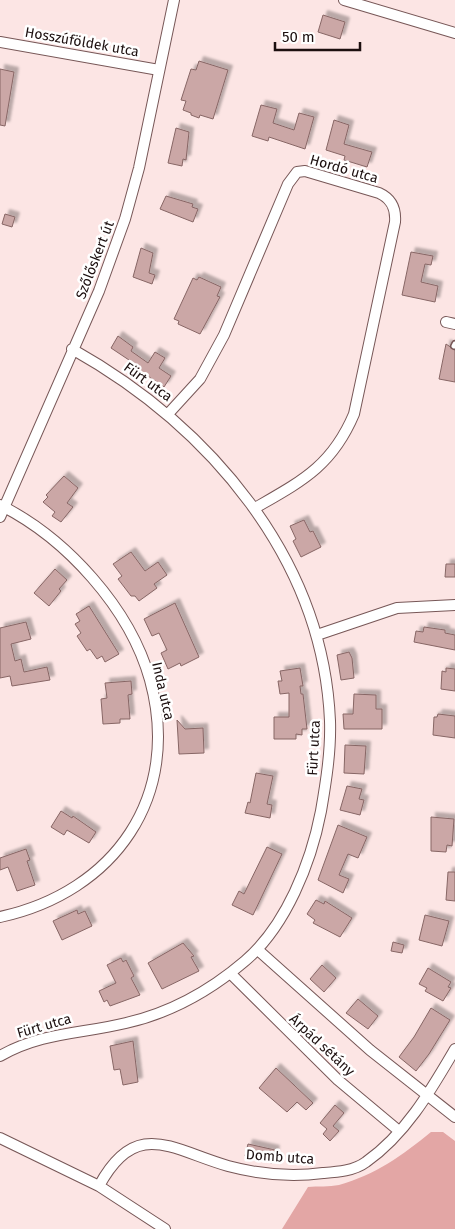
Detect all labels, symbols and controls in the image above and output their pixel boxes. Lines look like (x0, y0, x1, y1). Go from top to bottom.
scale bar (275, 20, 360, 52)
street label: Hosszúföldek utca (24, 24, 140, 60)
text: 50 m (282, 28, 315, 46)
street label: Hordó utca (308, 151, 380, 187)
street label: Szőlőskert út (72, 218, 118, 302)
street label: Fürt utca (120, 359, 176, 405)
street label: Inda utca (148, 660, 178, 722)
street label: Fürt utca (304, 720, 324, 776)
street label: Fürt utca (15, 1010, 73, 1042)
street label: Árpád sétány (286, 1010, 359, 1080)
street label: Domb utca (245, 1146, 315, 1168)

